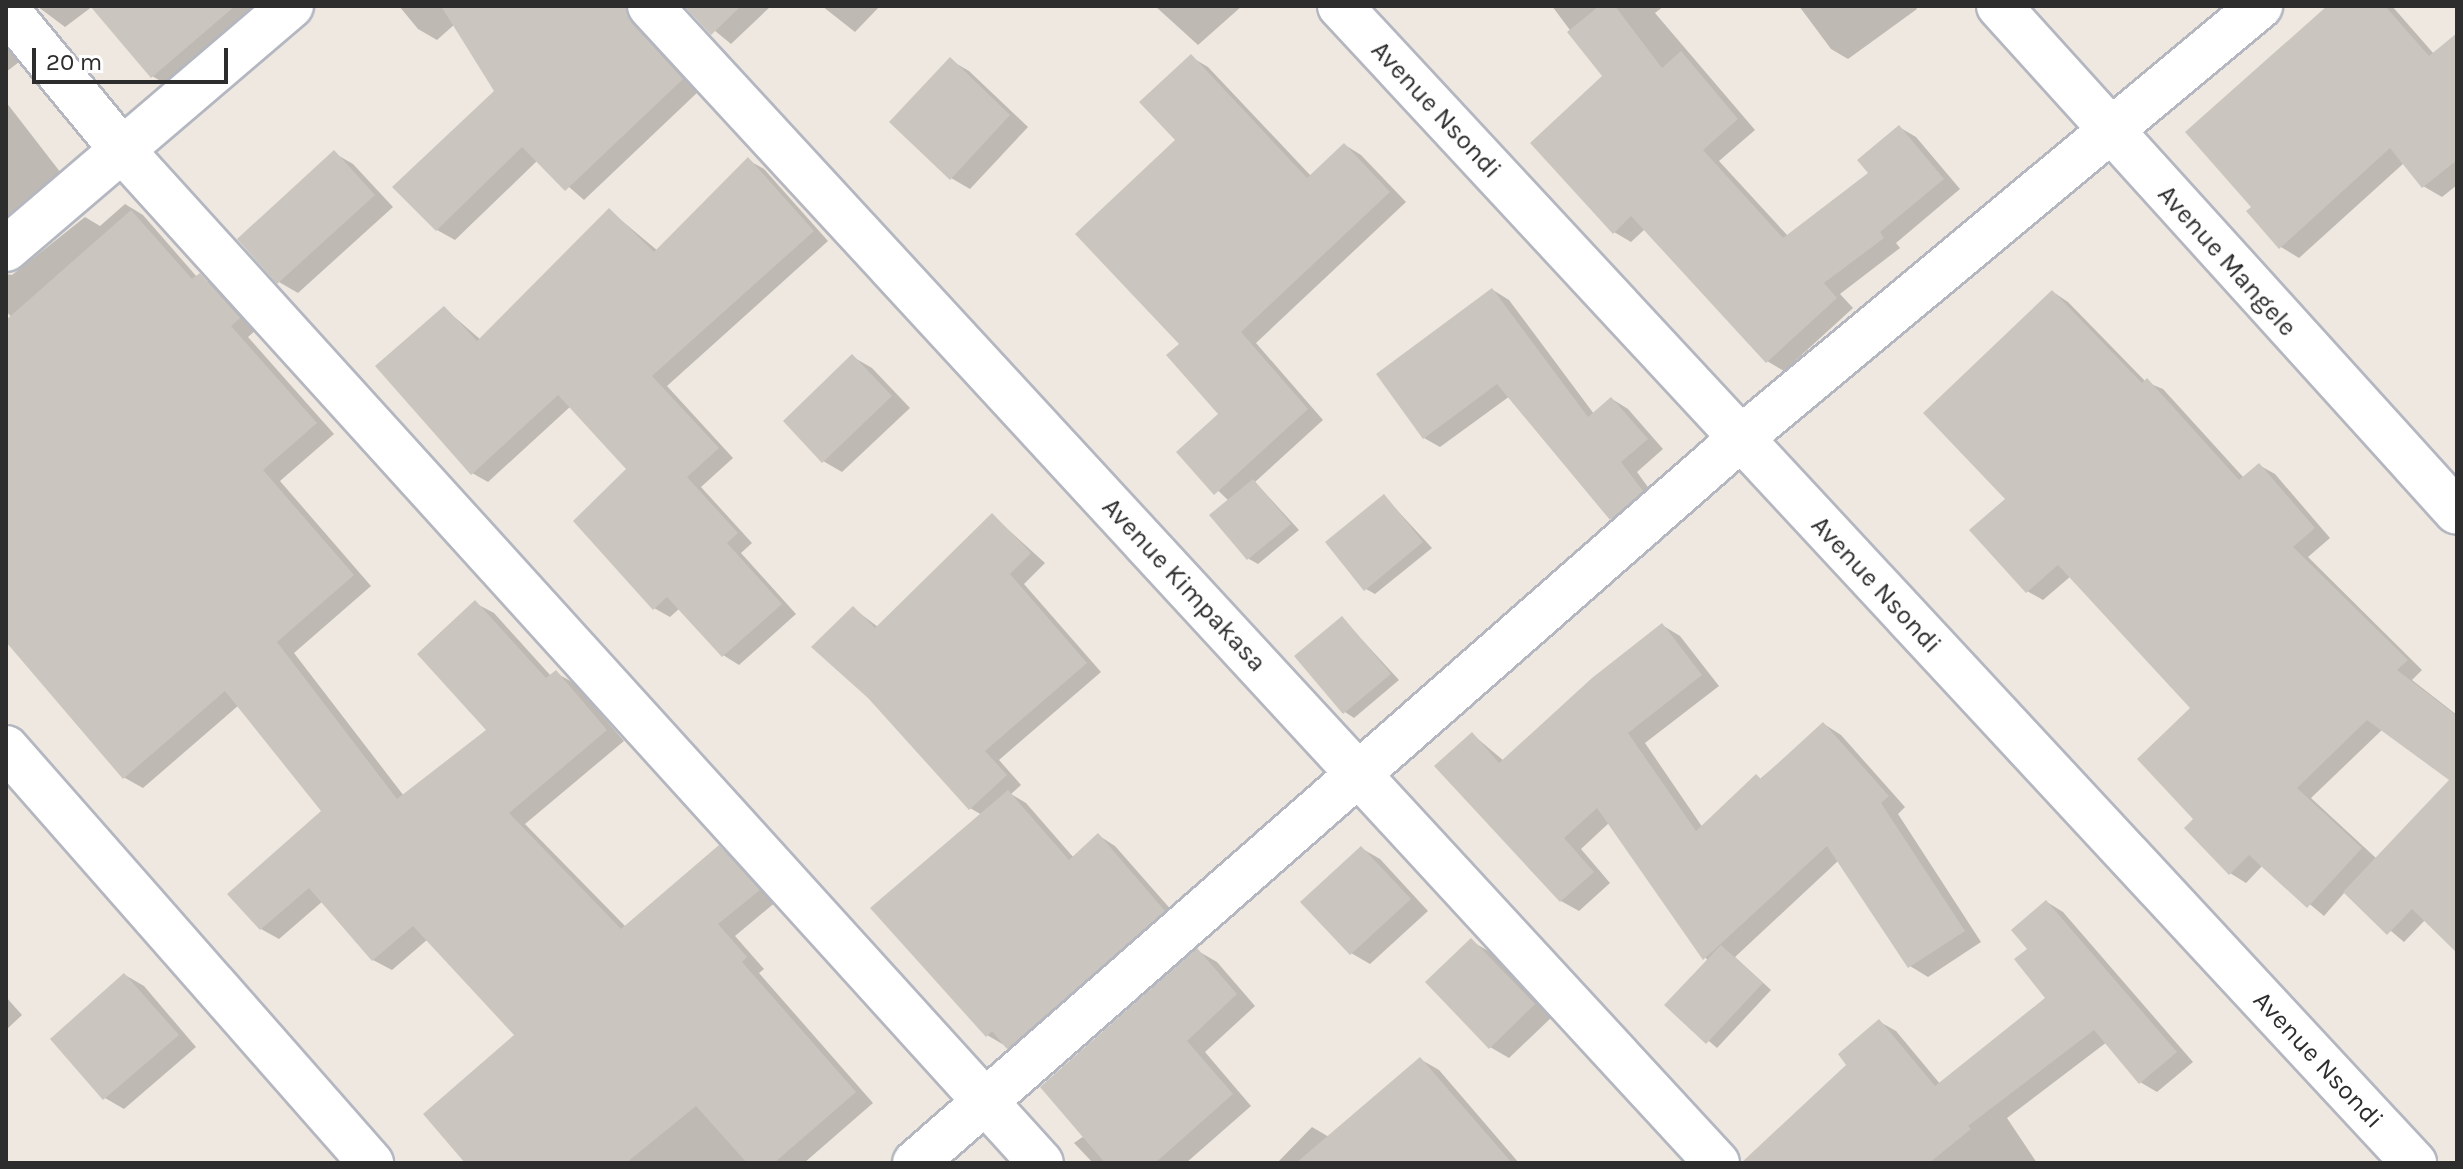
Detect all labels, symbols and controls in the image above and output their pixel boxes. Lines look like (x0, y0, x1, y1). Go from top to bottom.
scale bar (36, 32, 232, 82)
street label: Avenue Nsondi (1364, 35, 1508, 185)
text: 20 m (46, 48, 102, 76)
street label: Avenue Mangele (2151, 179, 2303, 343)
street label: Avenue Kimpakasa (1096, 492, 1272, 678)
street label: Avenue Nsondi (1804, 510, 1948, 660)
street label: Avenue Nsondi (2246, 985, 2390, 1135)

